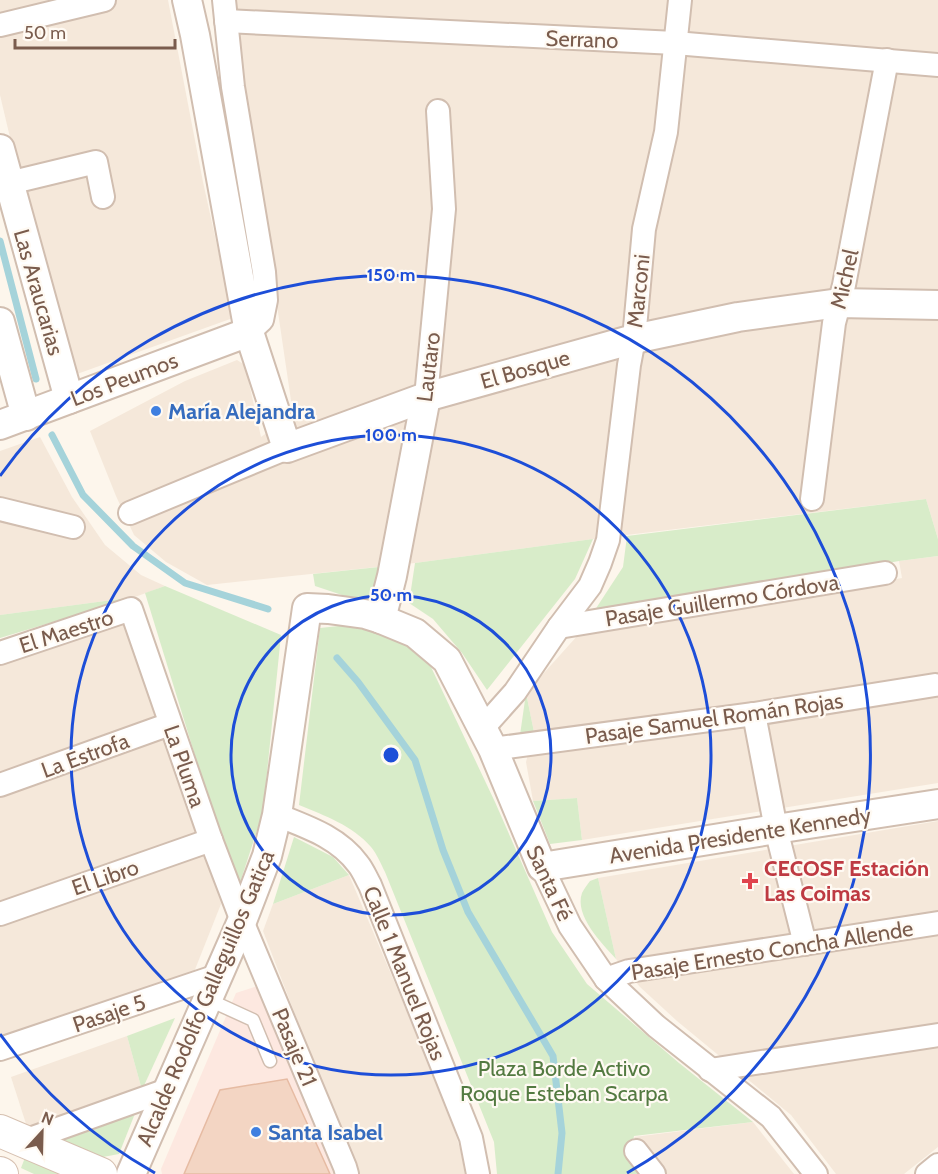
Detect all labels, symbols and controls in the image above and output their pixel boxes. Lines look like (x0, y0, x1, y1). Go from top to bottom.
scale bar (15, 12, 176, 50)
text: 50 m (24, 22, 66, 44)
street label: Serrano (545, 25, 619, 54)
street label: Las Araucarias (8, 226, 69, 358)
street label: Michel (825, 246, 865, 312)
street label: Marconi (621, 253, 656, 329)
text: 150 m (367, 264, 415, 286)
street label: Lautaro (411, 331, 446, 403)
street label: El Bosque (477, 344, 573, 395)
street label: Los Peumos (67, 347, 182, 412)
place label: María Alejandra (168, 398, 315, 425)
marker: María Alejandra (149, 404, 163, 418)
text: 100 m (365, 424, 417, 446)
street label: Pasaje Guillermo Córdova (603, 569, 841, 632)
text: 50 m (370, 584, 412, 606)
street label: El Maestro (16, 604, 117, 659)
street label: Pasaje Samuel Román Rojas (583, 687, 845, 750)
street label: La Pluma (158, 721, 211, 811)
street label: La Estrofa (38, 727, 133, 784)
centre of rings (381, 745, 401, 765)
street label: Avenida Presidente Kennedy (607, 801, 873, 870)
street label: Santa Fé (520, 841, 579, 925)
street label: Alcalde Rodolfo Galleguillos Gatica (131, 846, 280, 1150)
street label: El Libro (68, 853, 142, 901)
place label: CECOSF Estación Las Coimas (764, 855, 929, 907)
marker: CECOSF Estación Las Coimas (741, 872, 759, 890)
street label: Calle 1 Manuel Rojas (357, 882, 452, 1064)
street label: Pasaje Ernesto Concha Allende (629, 915, 915, 986)
street label: Pasaje 5 (69, 988, 149, 1038)
street label: Pasaje 21 (266, 1004, 323, 1090)
park label: Plaza Borde Activo Roque Esteban Scarpa (460, 1055, 668, 1107)
north arrow (12, 1102, 72, 1162)
text: N (39, 1108, 56, 1129)
place label: Santa Isabel (268, 1119, 383, 1146)
marker: Santa Isabel (249, 1125, 263, 1139)

